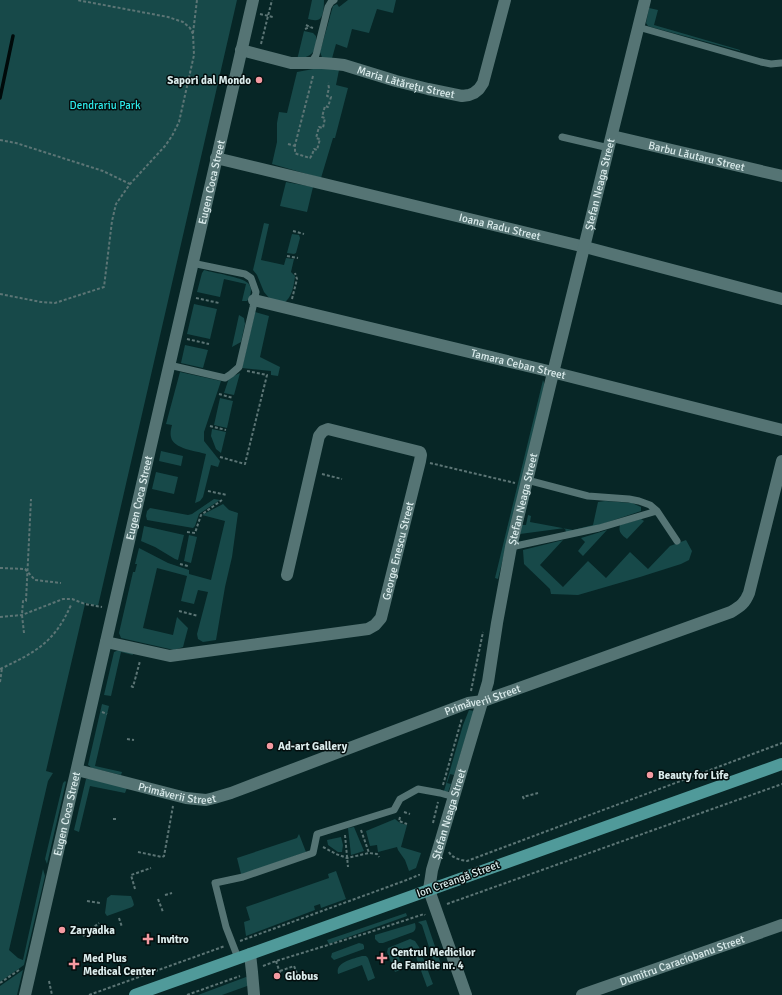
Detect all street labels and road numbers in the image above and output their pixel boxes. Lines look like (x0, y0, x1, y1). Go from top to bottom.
street label: Maria Lătărețu Street (355, 63, 456, 101)
street label: Ștefan Neaga Street (582, 137, 617, 232)
street label: Barbu Lăutaru Street (647, 138, 746, 174)
street label: Eugen Coca Street (195, 139, 227, 225)
street label: Ioana Radu Street (458, 210, 542, 243)
street label: Tamara Ceban Street (470, 346, 567, 382)
street label: Ștefan Neaga Street (505, 452, 540, 546)
street label: Eugen Coca Street (123, 454, 155, 541)
street label: George Enescu Street (379, 500, 416, 601)
street label: Primăverii Street (443, 682, 522, 718)
street label: Ștefan Neaga Street (429, 767, 468, 861)
street label: Eugen Coca Street (51, 770, 83, 857)
street label: Primăverii Street (137, 779, 217, 807)
street label: Ion Creangă Street (415, 858, 501, 900)
street label: Dumitru Caraciobanu Street (618, 932, 746, 988)

